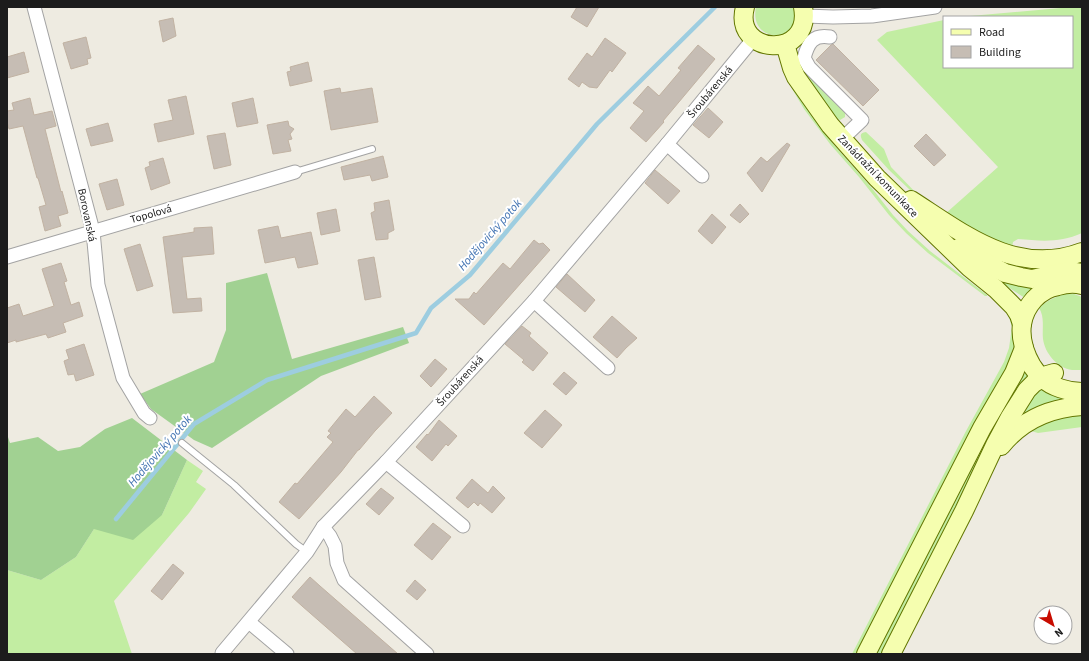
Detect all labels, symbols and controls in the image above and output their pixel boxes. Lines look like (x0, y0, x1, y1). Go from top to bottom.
legend (943, 16, 1073, 68)
text: Road (979, 24, 1005, 41)
text: Building (979, 44, 1021, 61)
street label: Šroubárenská (684, 63, 736, 121)
street label: Zanádražní komunikace (834, 131, 922, 221)
street label: Borovanská (74, 187, 100, 243)
water label: Hodějovický potok (454, 195, 526, 274)
street label: Topolová (129, 201, 173, 227)
street label: Šroubárenská (433, 352, 487, 410)
water label: Hodějovický potok (124, 411, 196, 490)
north arrow (1033, 605, 1073, 645)
text: N (1051, 624, 1066, 641)

